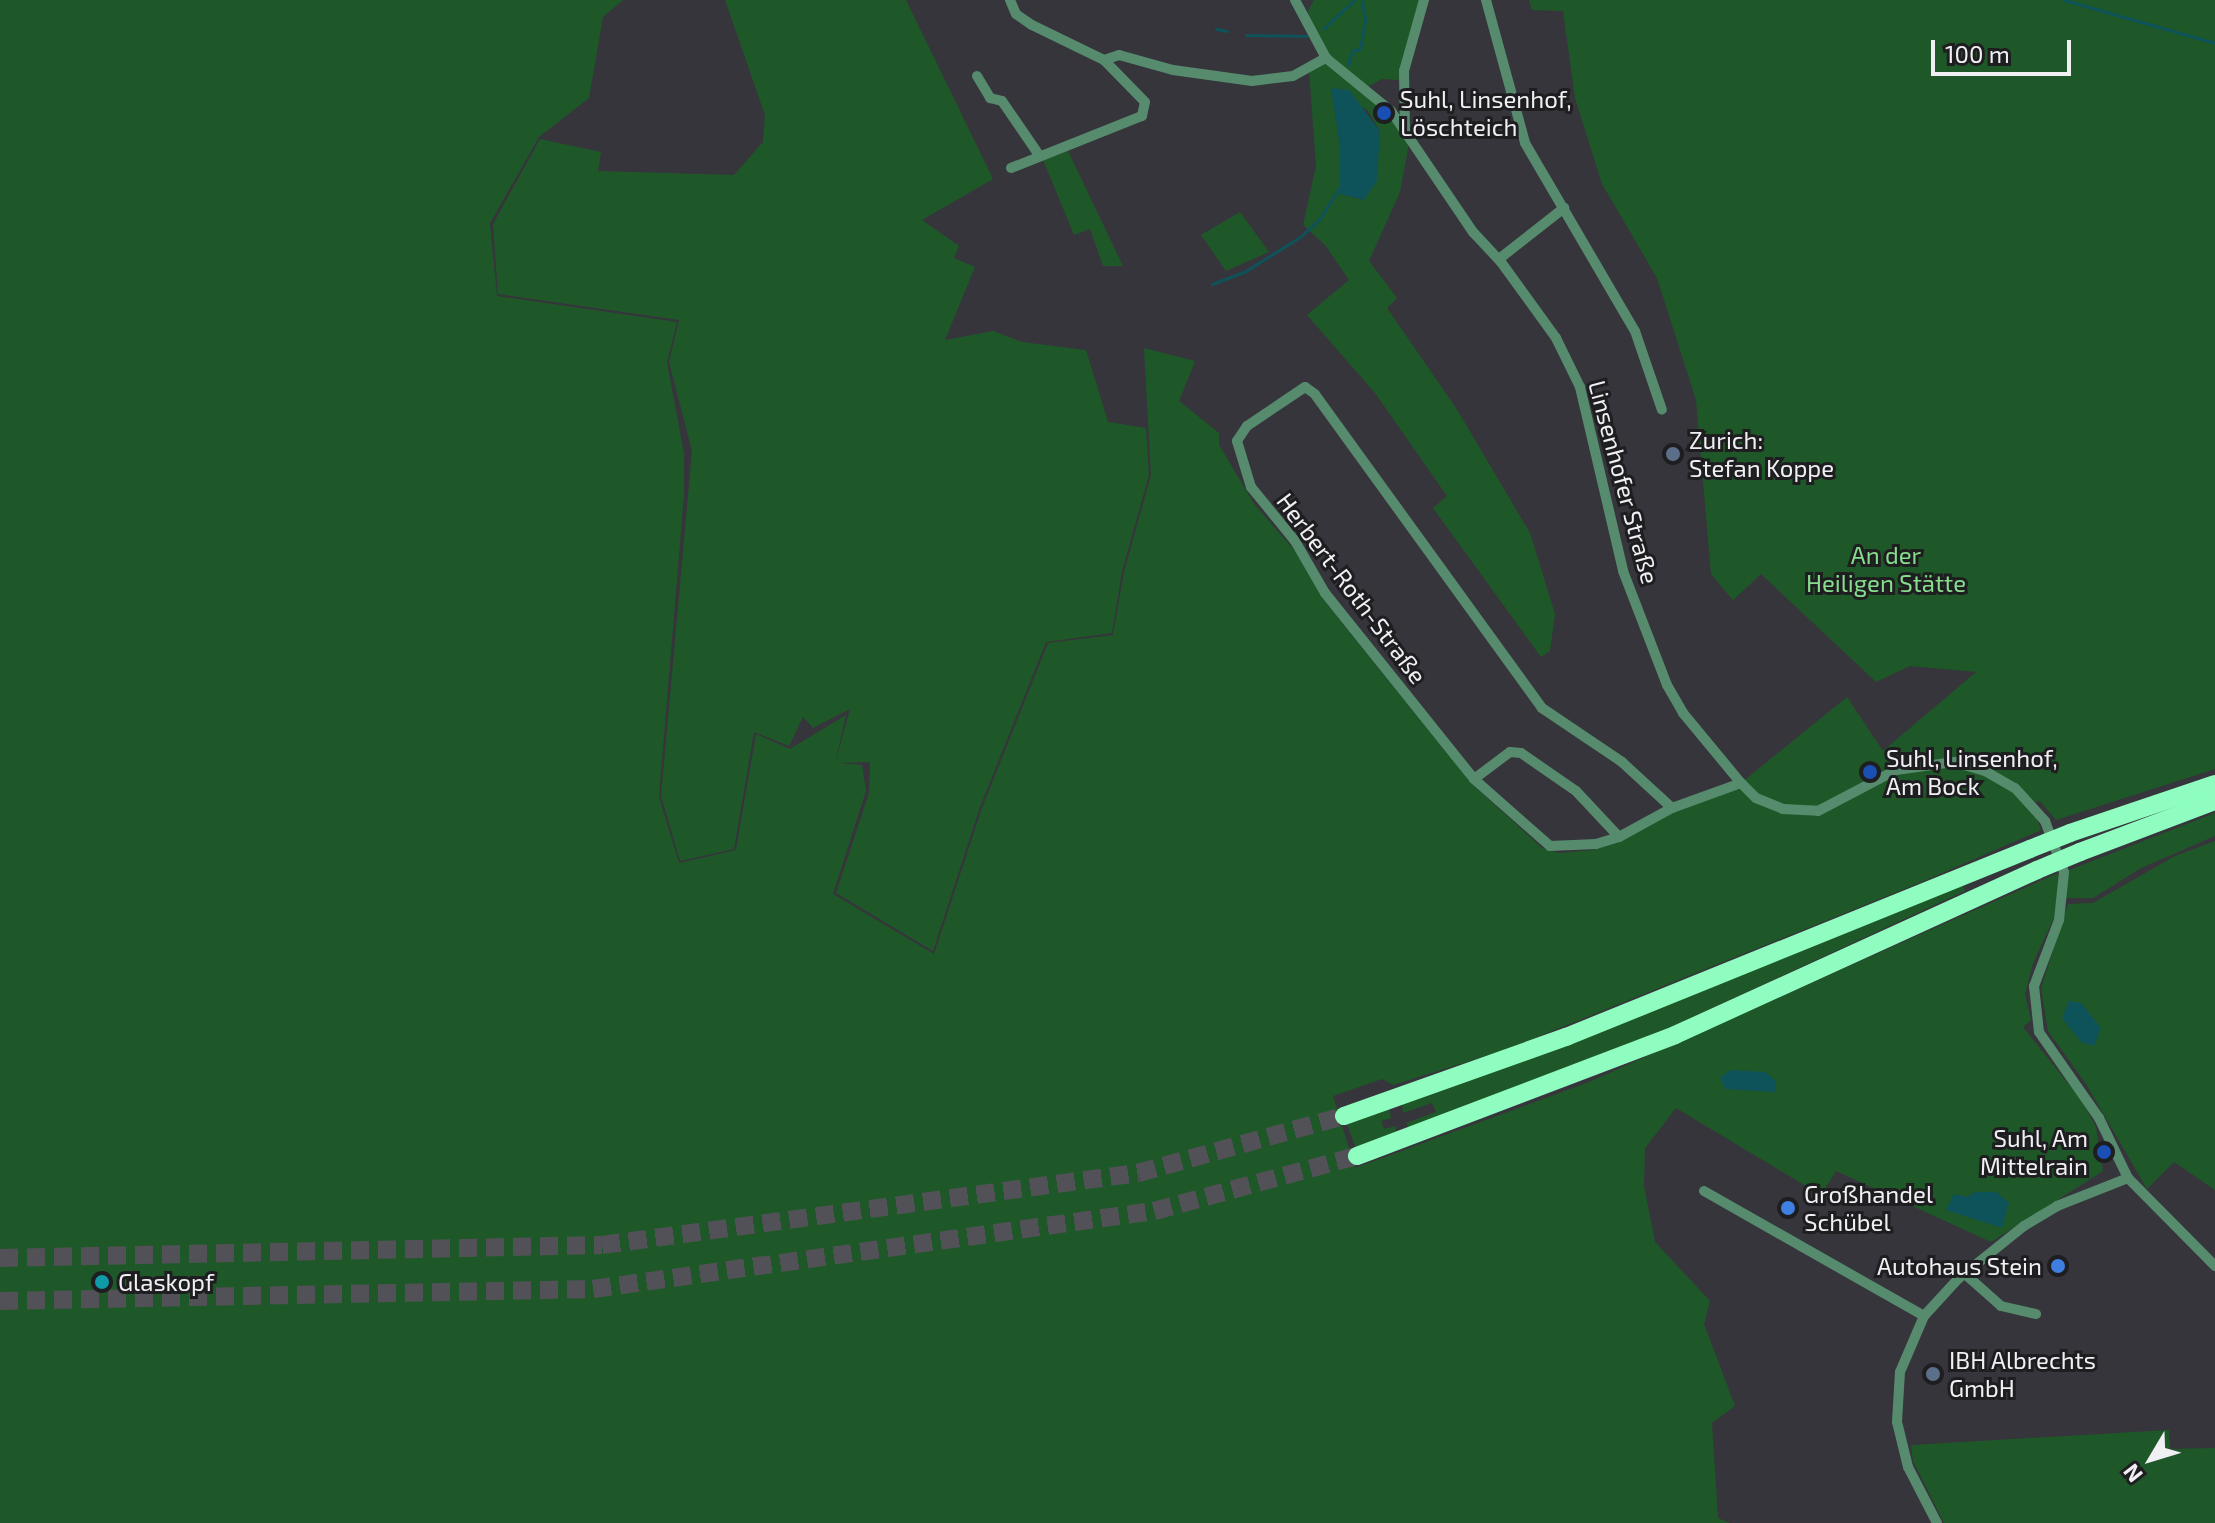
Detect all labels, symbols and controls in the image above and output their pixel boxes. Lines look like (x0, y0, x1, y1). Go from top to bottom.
scale bar (1935, 24, 2075, 74)
text: 100 m (1945, 39, 2010, 68)
place label: Suhl, Linsenhof, Löschteich (1400, 85, 1572, 141)
marker: Suhl, Linsenhof, Löschteich (1375, 104, 1393, 122)
street label: Linsenhofer Straße (1583, 377, 1665, 587)
place label: Zurich: Stefan Koppe (1689, 426, 1834, 482)
marker: Zurich: Stefan Koppe (1664, 445, 1682, 463)
street label: Herbert-Roth-Straße (1271, 487, 1433, 689)
park label: An der Heiligen Stätte (1806, 541, 1966, 597)
place label: Suhl, Linsenhof, Am Bock (1886, 744, 2058, 800)
marker: Suhl, Linsenhof, Am Bock (1861, 763, 1879, 781)
place label: Suhl, Am Mittelrain (1980, 1124, 2088, 1180)
marker: Suhl, Am Mittelrain (2095, 1143, 2113, 1161)
place label: Großhandel Schübel (1804, 1180, 1933, 1236)
marker: Großhandel Schübel (1779, 1199, 1797, 1217)
place label: Autohaus Stein (1877, 1252, 2042, 1280)
marker: Autohaus Stein (2049, 1257, 2067, 1275)
place label: Glaskopf (118, 1268, 214, 1296)
marker: Glaskopf (93, 1273, 111, 1291)
place label: IBH Albrechts GmbH (1949, 1346, 2097, 1402)
marker: IBH Albrechts GmbH (1924, 1365, 1942, 1383)
north arrow (2111, 1419, 2191, 1499)
text: N (2117, 1460, 2147, 1488)

